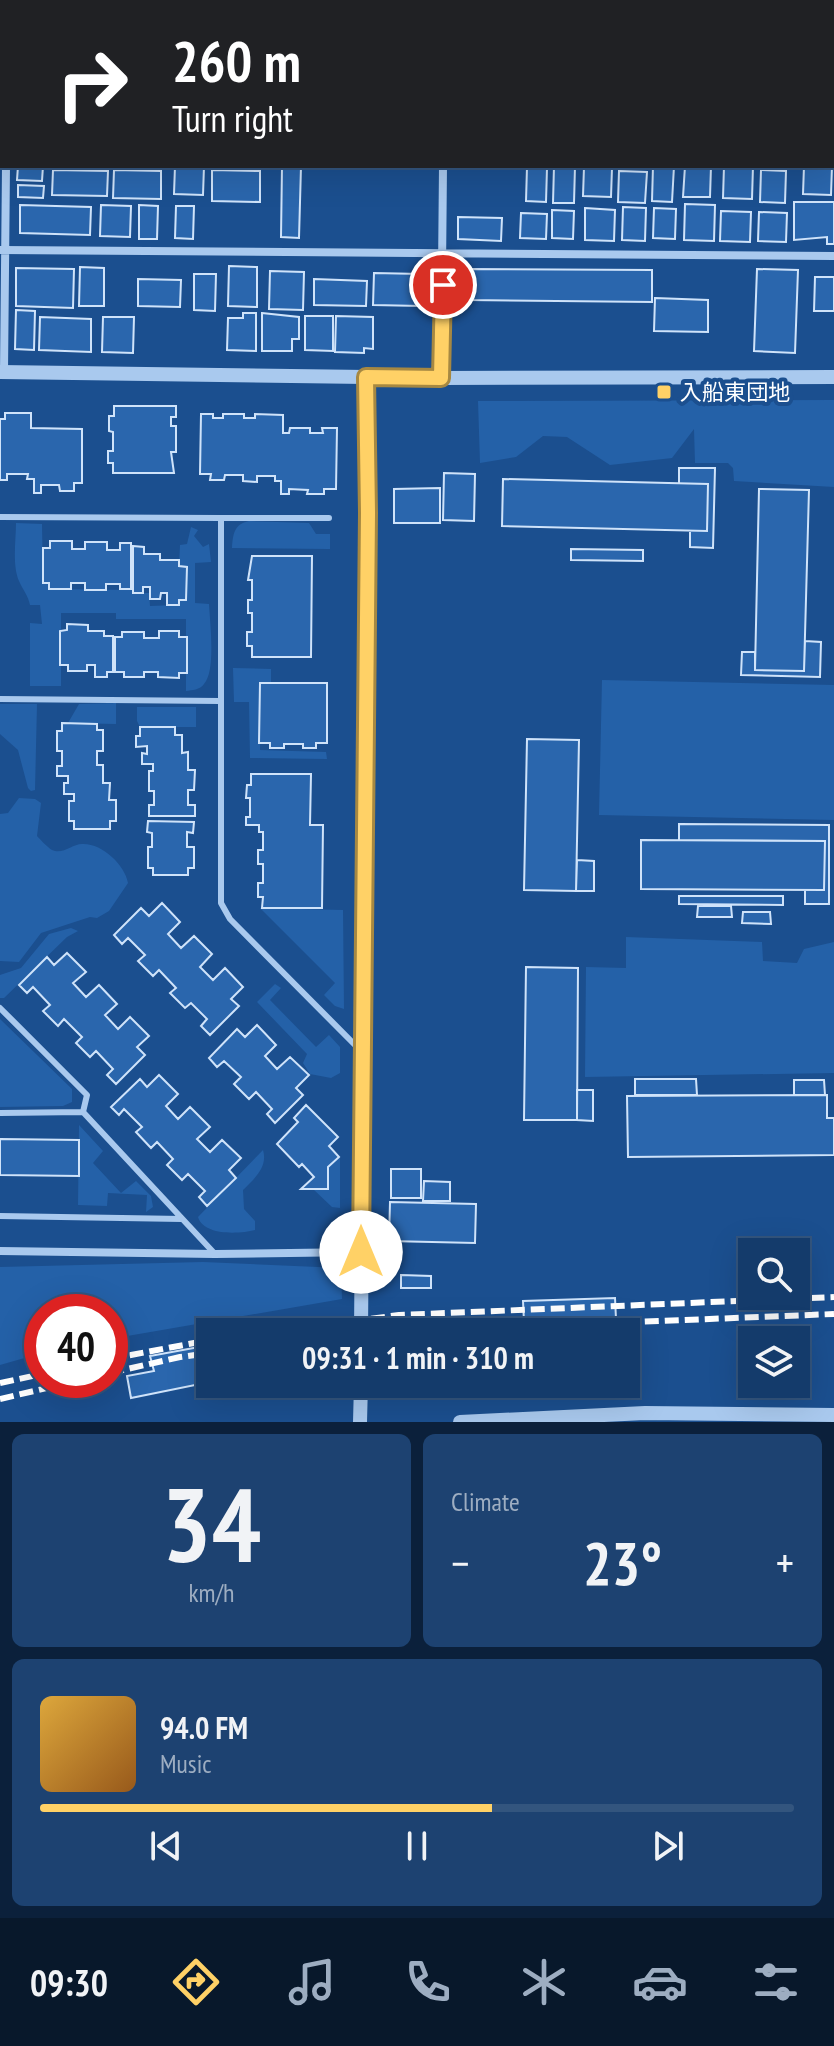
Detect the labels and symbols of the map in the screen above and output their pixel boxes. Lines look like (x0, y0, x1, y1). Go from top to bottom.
pin (409, 251, 477, 319)
place label: 入船東団地 (680, 378, 790, 406)
marker: 入船東団地 (655, 383, 673, 401)
position arrow (319, 1210, 403, 1294)
speed limit sign: 40 (24, 1294, 128, 1398)

